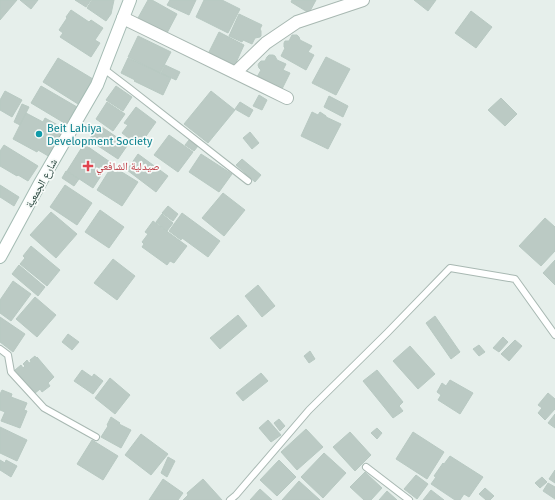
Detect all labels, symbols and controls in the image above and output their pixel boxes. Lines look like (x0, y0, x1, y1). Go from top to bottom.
place label: Beit Lahiya Development Society (47, 122, 153, 148)
marker: Beit Lahiya Development Society (34, 129, 44, 139)
street label: شارع الجمعية (23, 156, 60, 210)
place label: صيدلية الشافعي (96, 160, 160, 175)
marker: صيدلية الشافعي (83, 161, 93, 171)

